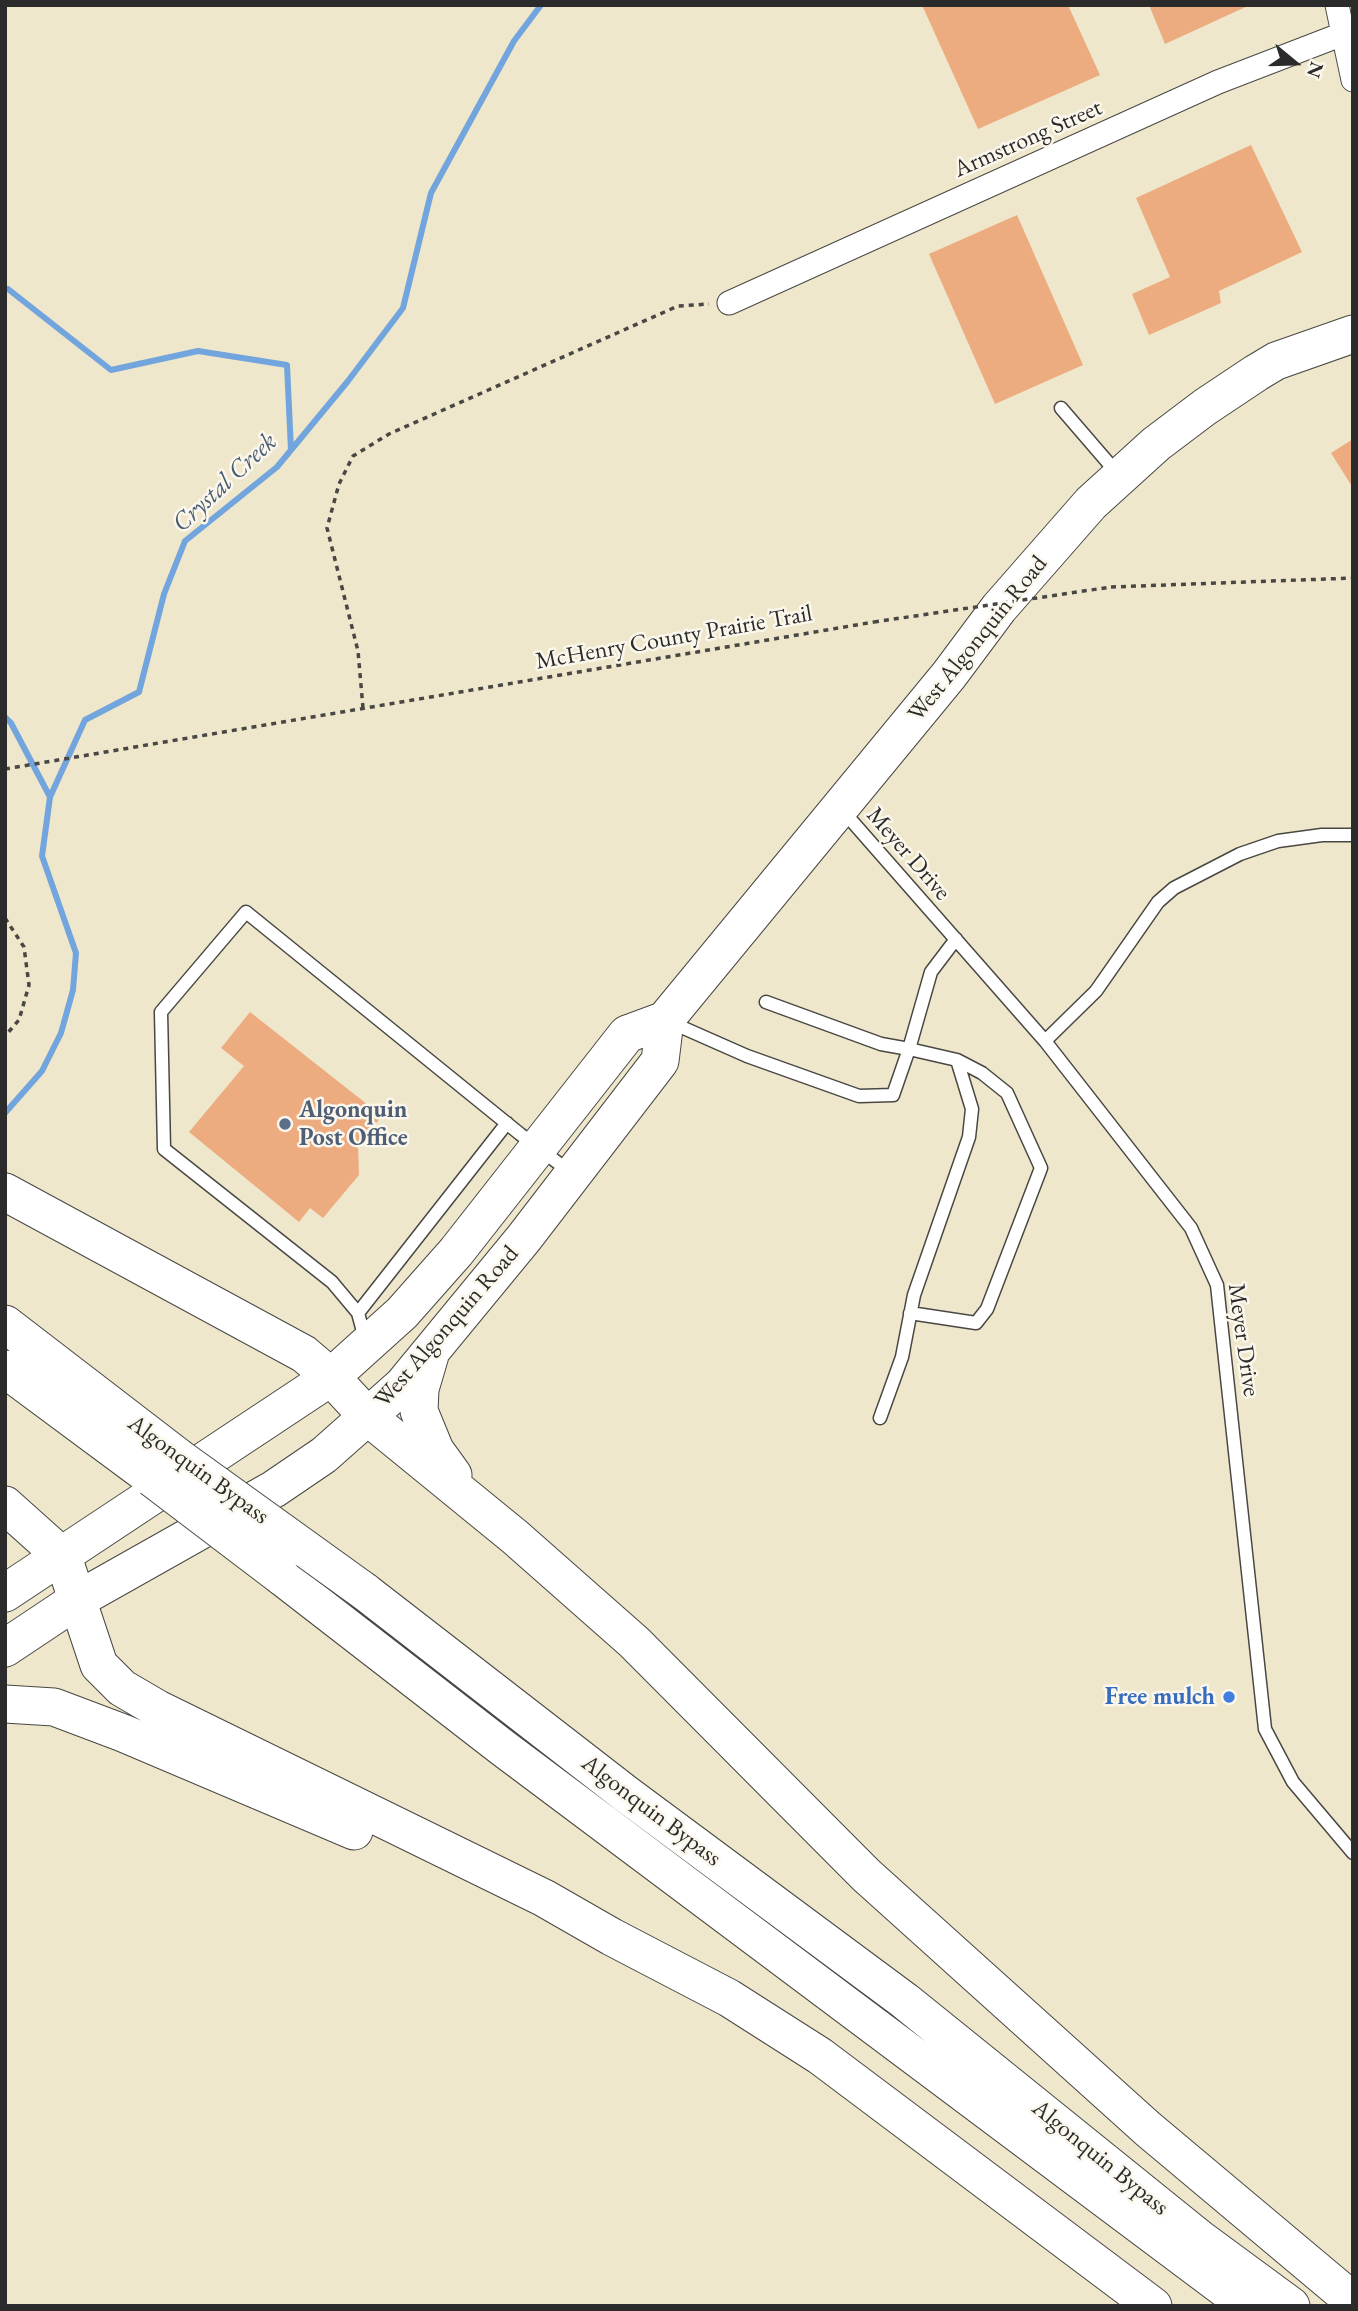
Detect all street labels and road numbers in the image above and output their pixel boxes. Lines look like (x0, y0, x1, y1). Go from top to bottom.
street label: Armstrong Street (949, 93, 1107, 185)
street label: West Algonquin Road (902, 550, 1054, 728)
street label: McHenry County Prairie Trail (533, 599, 815, 677)
street label: Meyer Drive (860, 802, 956, 906)
street label: West Algonquin Road (369, 1240, 525, 1414)
street label: Meyer Drive (1221, 1282, 1265, 1398)
street label: Algonquin Bypass (122, 1409, 274, 1531)
street label: Algonquin Bypass (575, 1749, 727, 1873)
street label: Algonquin Bypass (1026, 2094, 1174, 2222)

